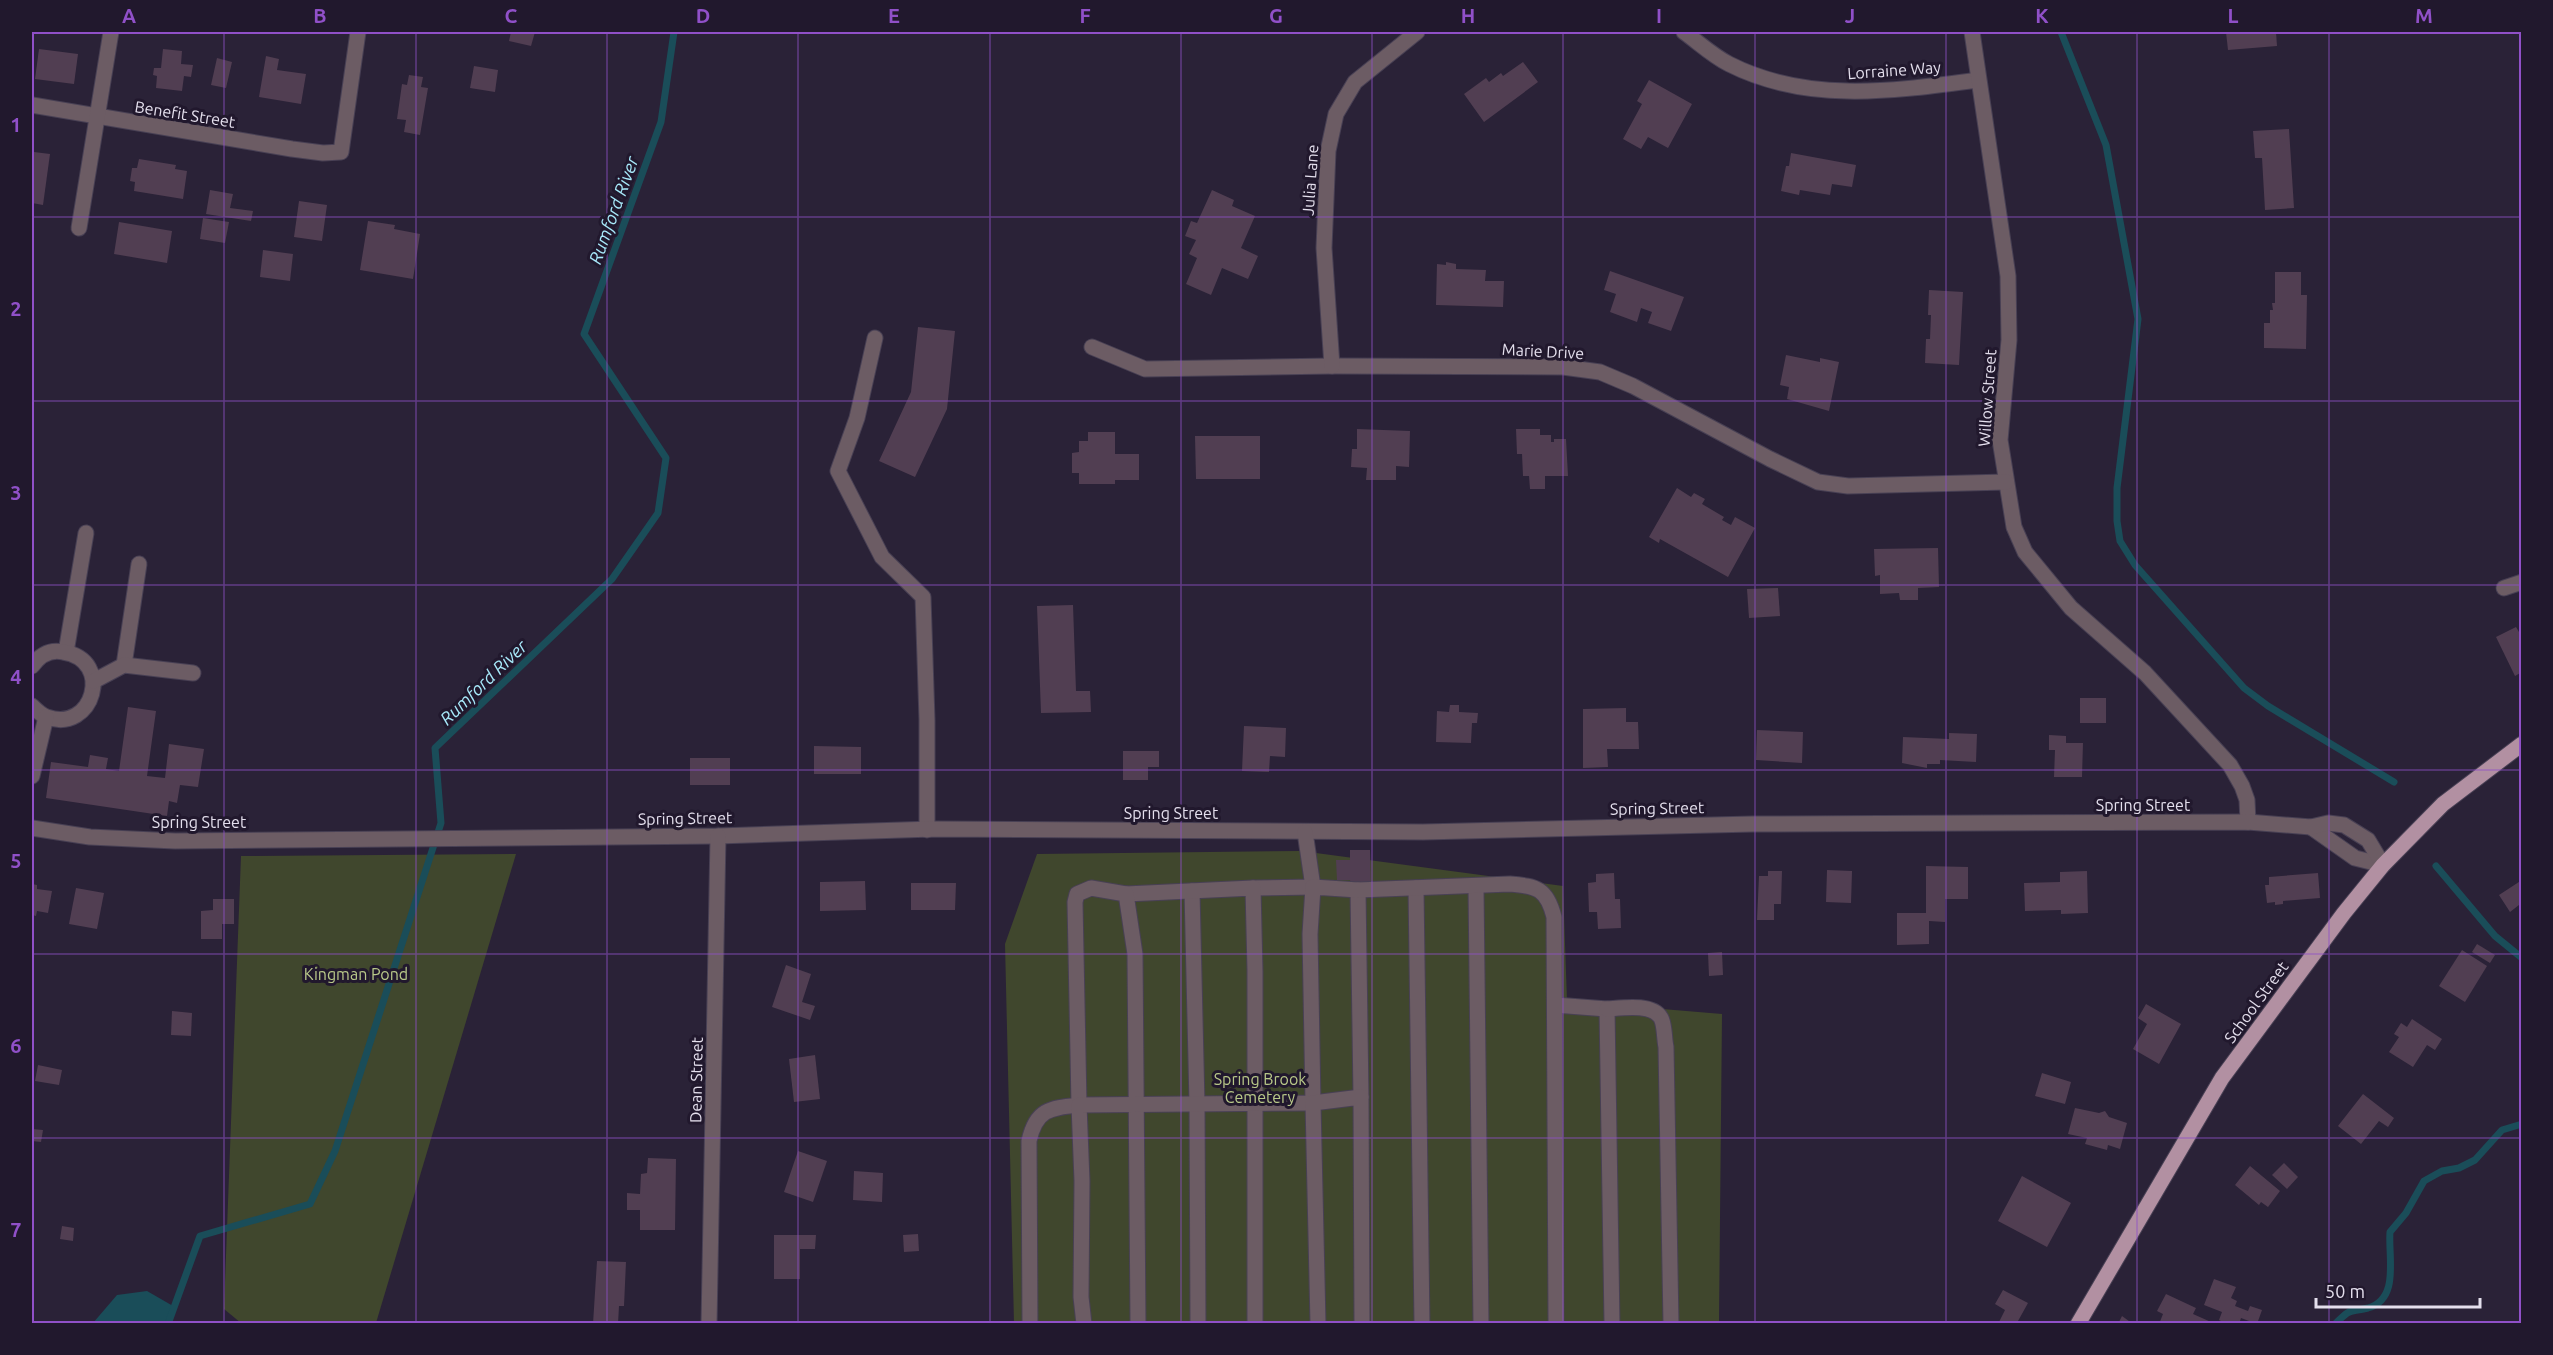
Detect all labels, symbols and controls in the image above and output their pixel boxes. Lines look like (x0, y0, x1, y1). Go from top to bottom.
text: A (122, 4, 136, 27)
text: B (313, 4, 327, 27)
text: C (505, 4, 518, 27)
text: D (696, 4, 710, 27)
text: E (888, 4, 900, 27)
text: F (1079, 4, 1091, 27)
text: G (1269, 4, 1283, 27)
text: H (1461, 4, 1475, 27)
text: I (1656, 4, 1662, 27)
text: J (1845, 4, 1855, 27)
text: K (2035, 4, 2049, 27)
text: L (2228, 4, 2239, 27)
text: M (2415, 4, 2433, 27)
street label: Lorraine Way (1847, 58, 1942, 82)
street label: Benefit Street (133, 97, 237, 131)
text: 1 (10, 113, 22, 136)
street label: Julia Lane (1299, 144, 1321, 216)
water label: Rumford River (584, 153, 643, 267)
text: 2 (10, 297, 22, 320)
street label: Marie Drive (1501, 340, 1585, 362)
street label: Willow Street (1975, 348, 1999, 447)
text: 3 (10, 481, 22, 504)
water label: Rumford River (435, 635, 532, 729)
text: 4 (10, 665, 22, 688)
street label: Spring Street (2096, 796, 2191, 814)
street label: Spring Street (1610, 798, 1705, 818)
street label: Spring Street (1124, 804, 1219, 822)
street label: Spring Street (638, 808, 733, 828)
street label: Spring Street (152, 813, 247, 831)
text: 5 (10, 849, 22, 872)
street label: School Street (2220, 957, 2292, 1046)
park label: Kingman Pond (304, 965, 408, 983)
text: 6 (10, 1034, 22, 1057)
street label: Dean Street (686, 1036, 706, 1123)
park label: Spring Brook Cemetery (1214, 1070, 1306, 1106)
text: 7 (10, 1218, 22, 1241)
scale bar (2316, 1271, 2480, 1309)
text: 50 m (2325, 1281, 2365, 1301)

